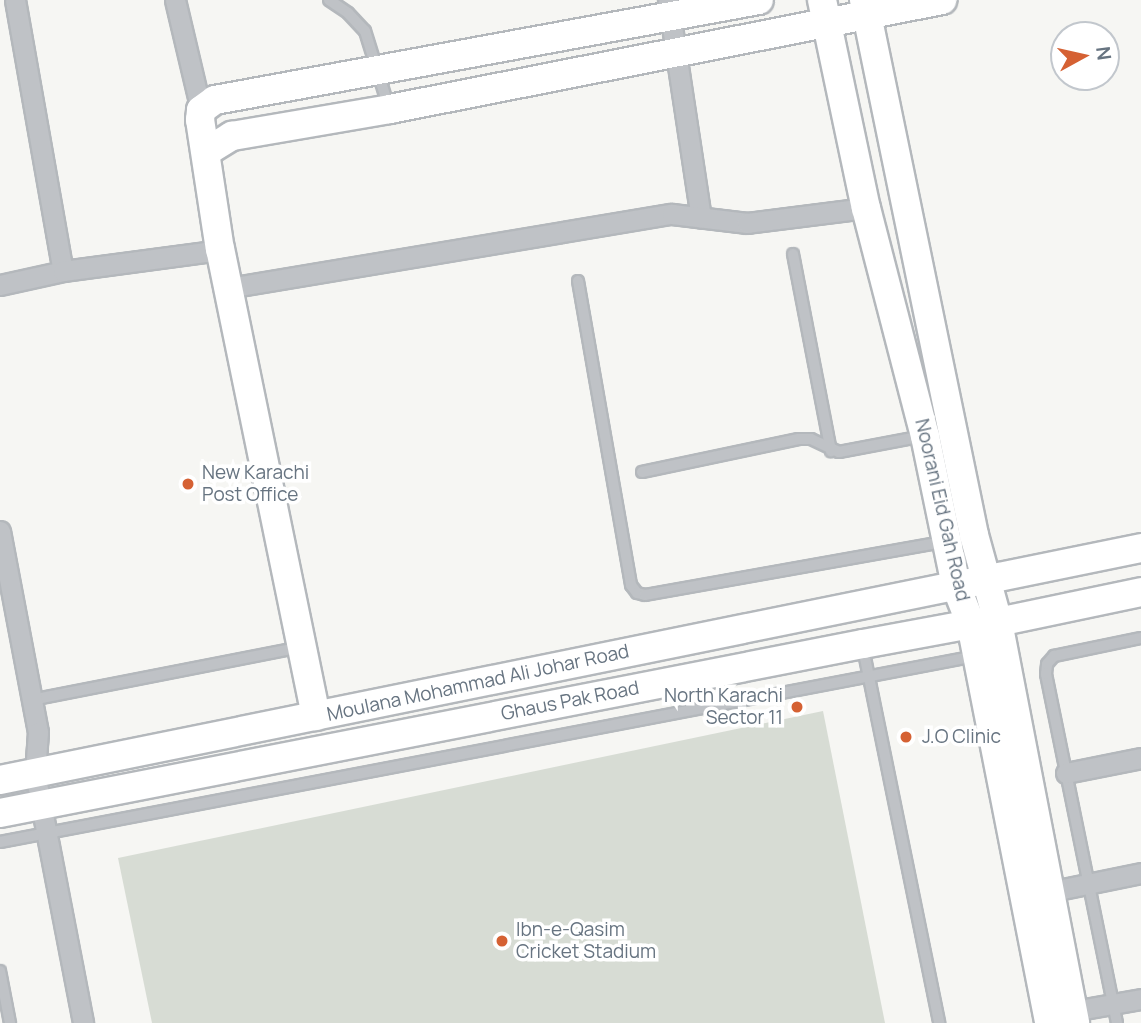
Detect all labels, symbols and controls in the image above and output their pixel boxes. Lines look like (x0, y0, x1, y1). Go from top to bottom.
north arrow (1050, 21, 1120, 91)
text: N (1090, 45, 1118, 62)
street label: Noorani Eid Gah Road (910, 417, 974, 603)
place label: New Karachi Post Office (202, 462, 309, 506)
marker: New Karachi Post Office (180, 476, 196, 492)
street label: Moulana Mohammad Ali Johar Road (325, 640, 631, 726)
street label: Ghaus Pak Road (499, 676, 641, 726)
place label: North Karachi Sector 11 (664, 685, 783, 729)
marker: North Karachi Sector 11 (789, 699, 805, 715)
place label: J.O Clinic (922, 726, 1001, 748)
marker: J.O Clinic (896, 727, 916, 747)
place label: Ibn-e-Qasim Cricket Stadium (516, 919, 656, 963)
marker: Ibn-e-Qasim Cricket Stadium (494, 933, 510, 949)

